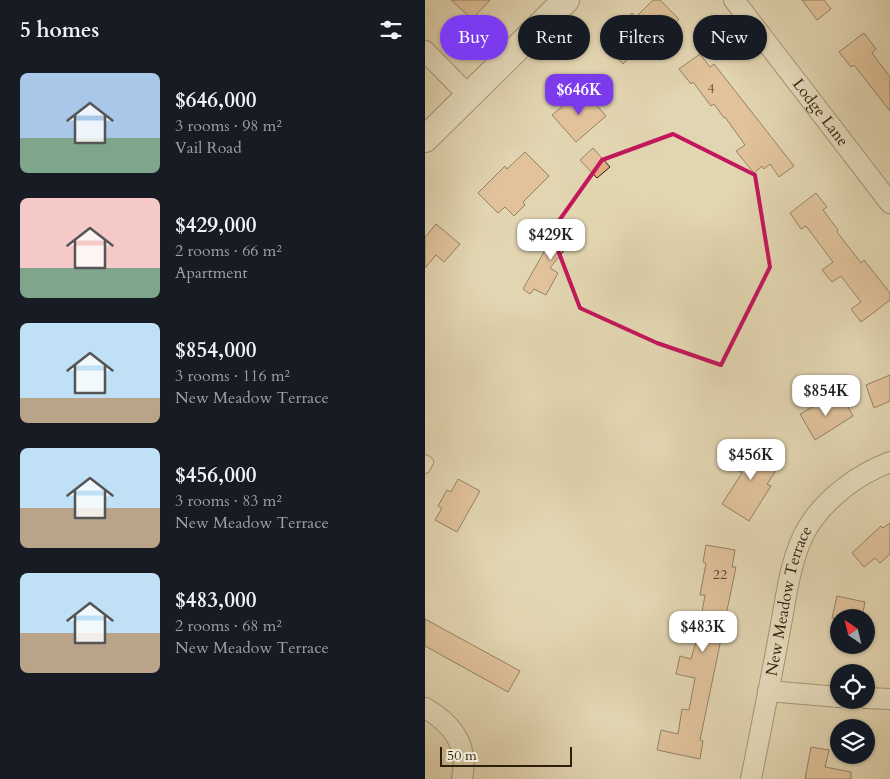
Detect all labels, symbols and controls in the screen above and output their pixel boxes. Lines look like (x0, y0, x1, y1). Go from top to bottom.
chip: Buy (440, 15, 508, 60)
chip: Rent (518, 15, 590, 60)
chip: Filters (600, 15, 683, 60)
chip: New (693, 15, 767, 60)
text: 5 homes (20, 16, 99, 45)
icon: filters (377, 16, 405, 44)
pin: $646K (544, 74, 614, 116)
street label: Lodge Lane (787, 74, 854, 151)
text: $646K (556, 79, 602, 101)
house number: 4 (707, 79, 715, 98)
text: $646,000 (175, 86, 256, 115)
icon: home (60, 93, 120, 153)
text: 3 rooms · 98 m² (175, 115, 282, 137)
text: Vail Road (175, 137, 242, 159)
text: $429,000 (175, 211, 256, 240)
icon: home (60, 218, 120, 278)
pin: $429K (516, 218, 586, 261)
text: $429K (528, 224, 574, 246)
text: 2 rooms · 66 m² (175, 240, 282, 262)
text: Apartment (175, 262, 248, 284)
text: $854,000 (175, 336, 256, 365)
icon: home (60, 343, 120, 403)
text: 3 rooms · 116 m² (175, 365, 290, 387)
pin: $854K (791, 374, 861, 417)
text: $854K (803, 380, 849, 402)
text: New Meadow Terrace (175, 387, 329, 409)
pin: $456K (716, 438, 786, 481)
text: $456K (728, 444, 774, 466)
text: $456,000 (175, 461, 256, 490)
icon: home (60, 468, 120, 528)
text: 3 rooms · 83 m² (175, 490, 282, 512)
text: New Meadow Terrace (175, 512, 329, 534)
street label: New Meadow Terrace (761, 522, 817, 678)
house number: 22 (713, 565, 727, 584)
text: $483,000 (175, 586, 256, 615)
icon: home (60, 593, 120, 653)
north arrow (830, 609, 875, 654)
map controls (830, 609, 875, 764)
pin: $483K (668, 610, 738, 653)
text: 2 rooms · 68 m² (175, 615, 282, 637)
text: $483K (680, 616, 726, 638)
text: New Meadow Terrace (175, 637, 329, 659)
button: locate (830, 664, 875, 709)
button: layers (830, 719, 875, 764)
scale bar (440, 744, 573, 767)
text: 50 m (447, 746, 477, 765)

